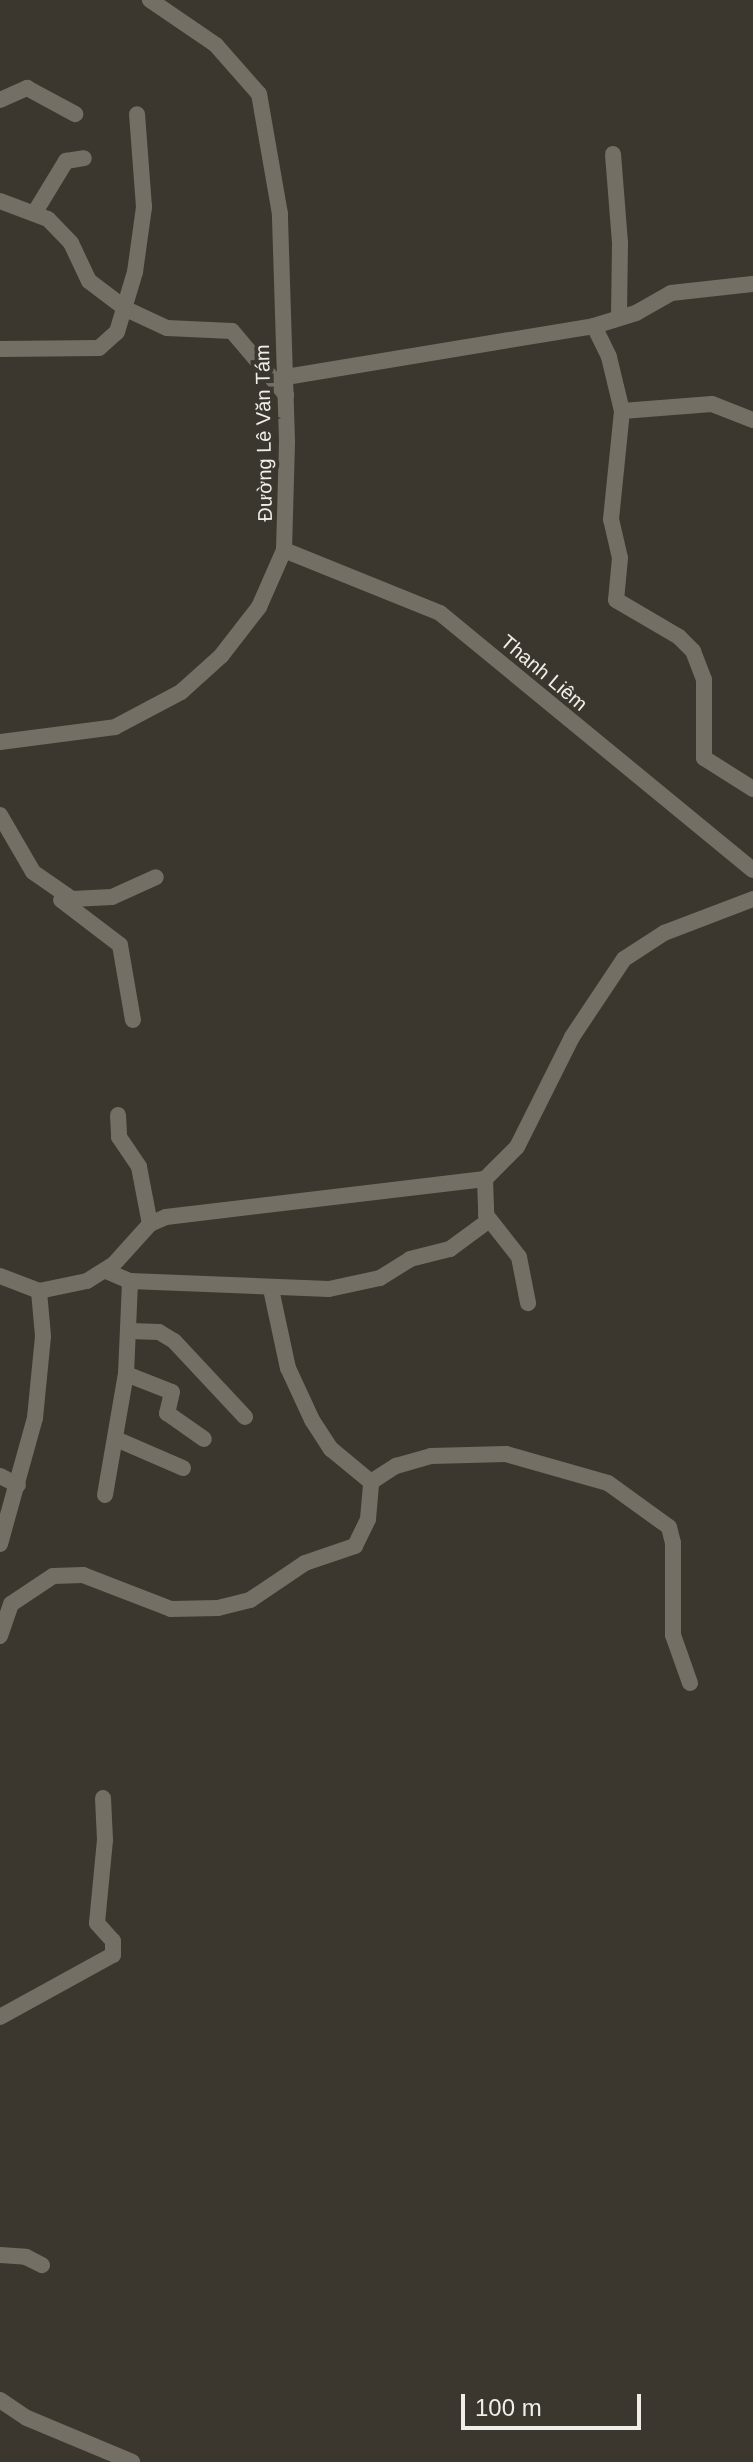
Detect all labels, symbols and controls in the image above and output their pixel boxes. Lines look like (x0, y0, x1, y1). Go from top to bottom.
street label: Đường Lê Văn Tám (250, 344, 278, 522)
street label: Thanh Liêm (496, 630, 592, 716)
scale bar (465, 2378, 645, 2428)
text: 100 m (475, 2394, 542, 2421)

